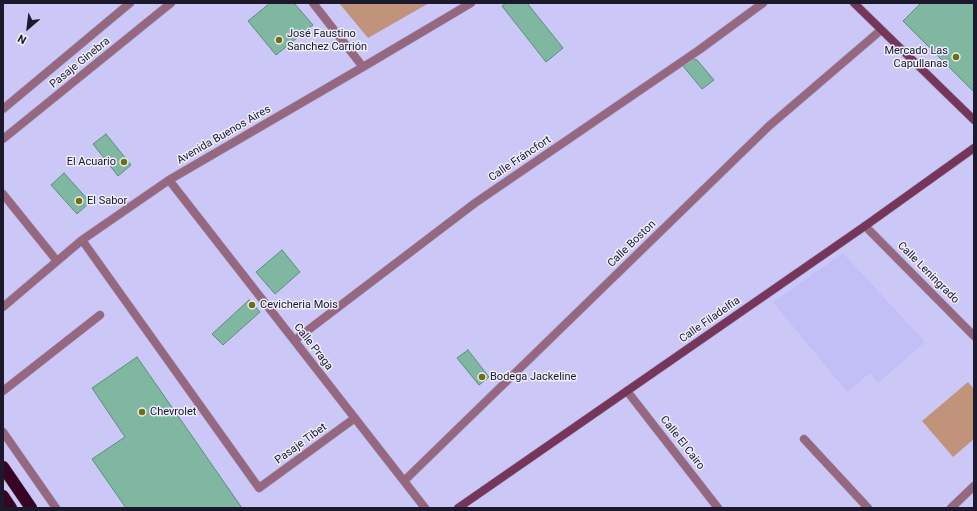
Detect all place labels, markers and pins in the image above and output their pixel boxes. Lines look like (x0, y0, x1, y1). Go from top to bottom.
place label: José Faustino Sanchez Carrión (287, 27, 367, 53)
marker: José Faustino Sanchez Carrión (274, 35, 284, 45)
place label: Mercado Las Capullanas (884, 44, 948, 70)
marker: Mercado Las Capullanas (951, 52, 961, 62)
place label: El Acuario (67, 155, 116, 169)
marker: El Acuario (119, 157, 129, 167)
place label: El Sabor (87, 194, 127, 208)
marker: El Sabor (74, 196, 84, 206)
place label: Cevicheria Mois (260, 298, 338, 312)
marker: Cevicheria Mois (247, 300, 257, 310)
place label: Bodega Jackeline (490, 370, 576, 384)
marker: Bodega Jackeline (477, 372, 487, 382)
place label: Chevrolet (150, 405, 196, 419)
marker: Chevrolet (137, 407, 147, 417)

